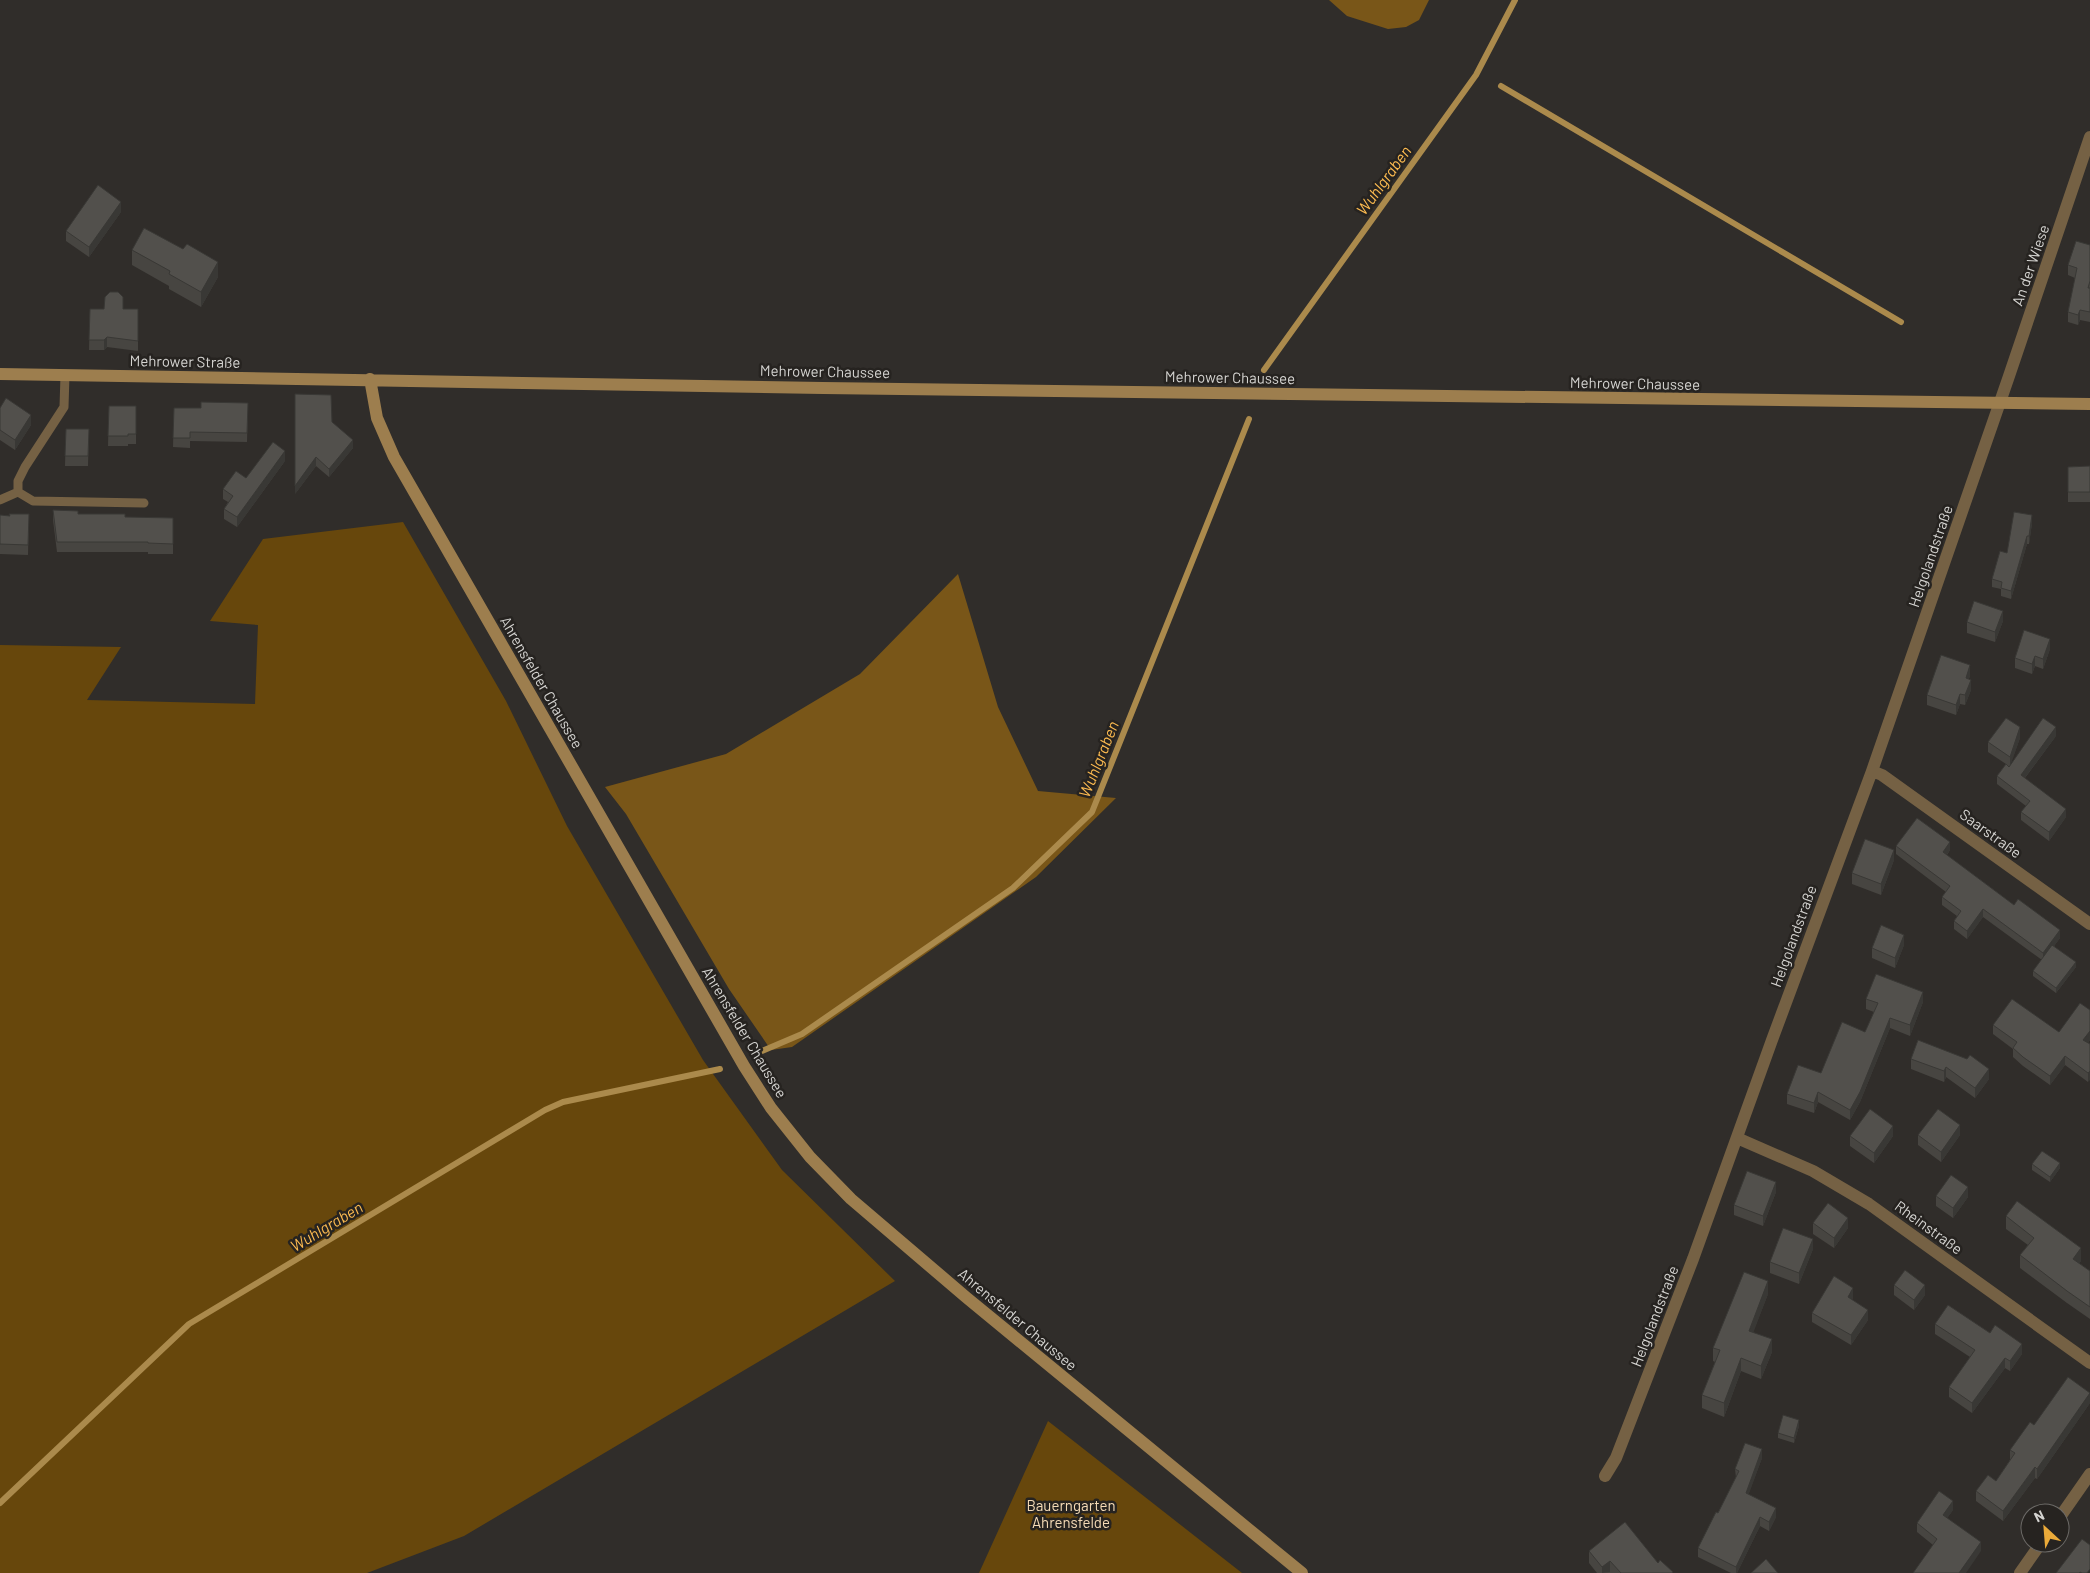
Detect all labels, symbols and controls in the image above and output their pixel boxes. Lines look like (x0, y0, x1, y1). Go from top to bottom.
water label: Wuhlgraben (1352, 142, 1414, 218)
street label: An der Wiese (2008, 222, 2052, 308)
street label: Mehrower Straße (129, 351, 241, 371)
street label: Mehrower Chaussee (760, 361, 890, 381)
street label: Mehrower Chaussee (1165, 367, 1295, 387)
street label: Mehrower Chaussee (1570, 373, 1700, 393)
street label: Helgolandstraße (1904, 503, 1956, 609)
street label: Ahrensfelder Chaussee (497, 613, 587, 751)
water label: Wuhlgraben (1074, 718, 1122, 800)
street label: Saarstraße (1957, 805, 2025, 861)
street label: Helgolandstraße (1766, 883, 1820, 989)
street label: Ahrensfelder Chaussee (699, 963, 791, 1101)
street label: Rheinstraße (1892, 1196, 1966, 1258)
water label: Wuhlgraben (286, 1197, 366, 1255)
street label: Helgolandstraße (1626, 1263, 1682, 1369)
street label: Ahrensfelder Chaussee (955, 1264, 1081, 1374)
park label: Bauerngarten Ahrensfelde (1026, 1496, 1116, 1531)
north arrow (2020, 1503, 2070, 1553)
text: N (2031, 1506, 2047, 1526)

